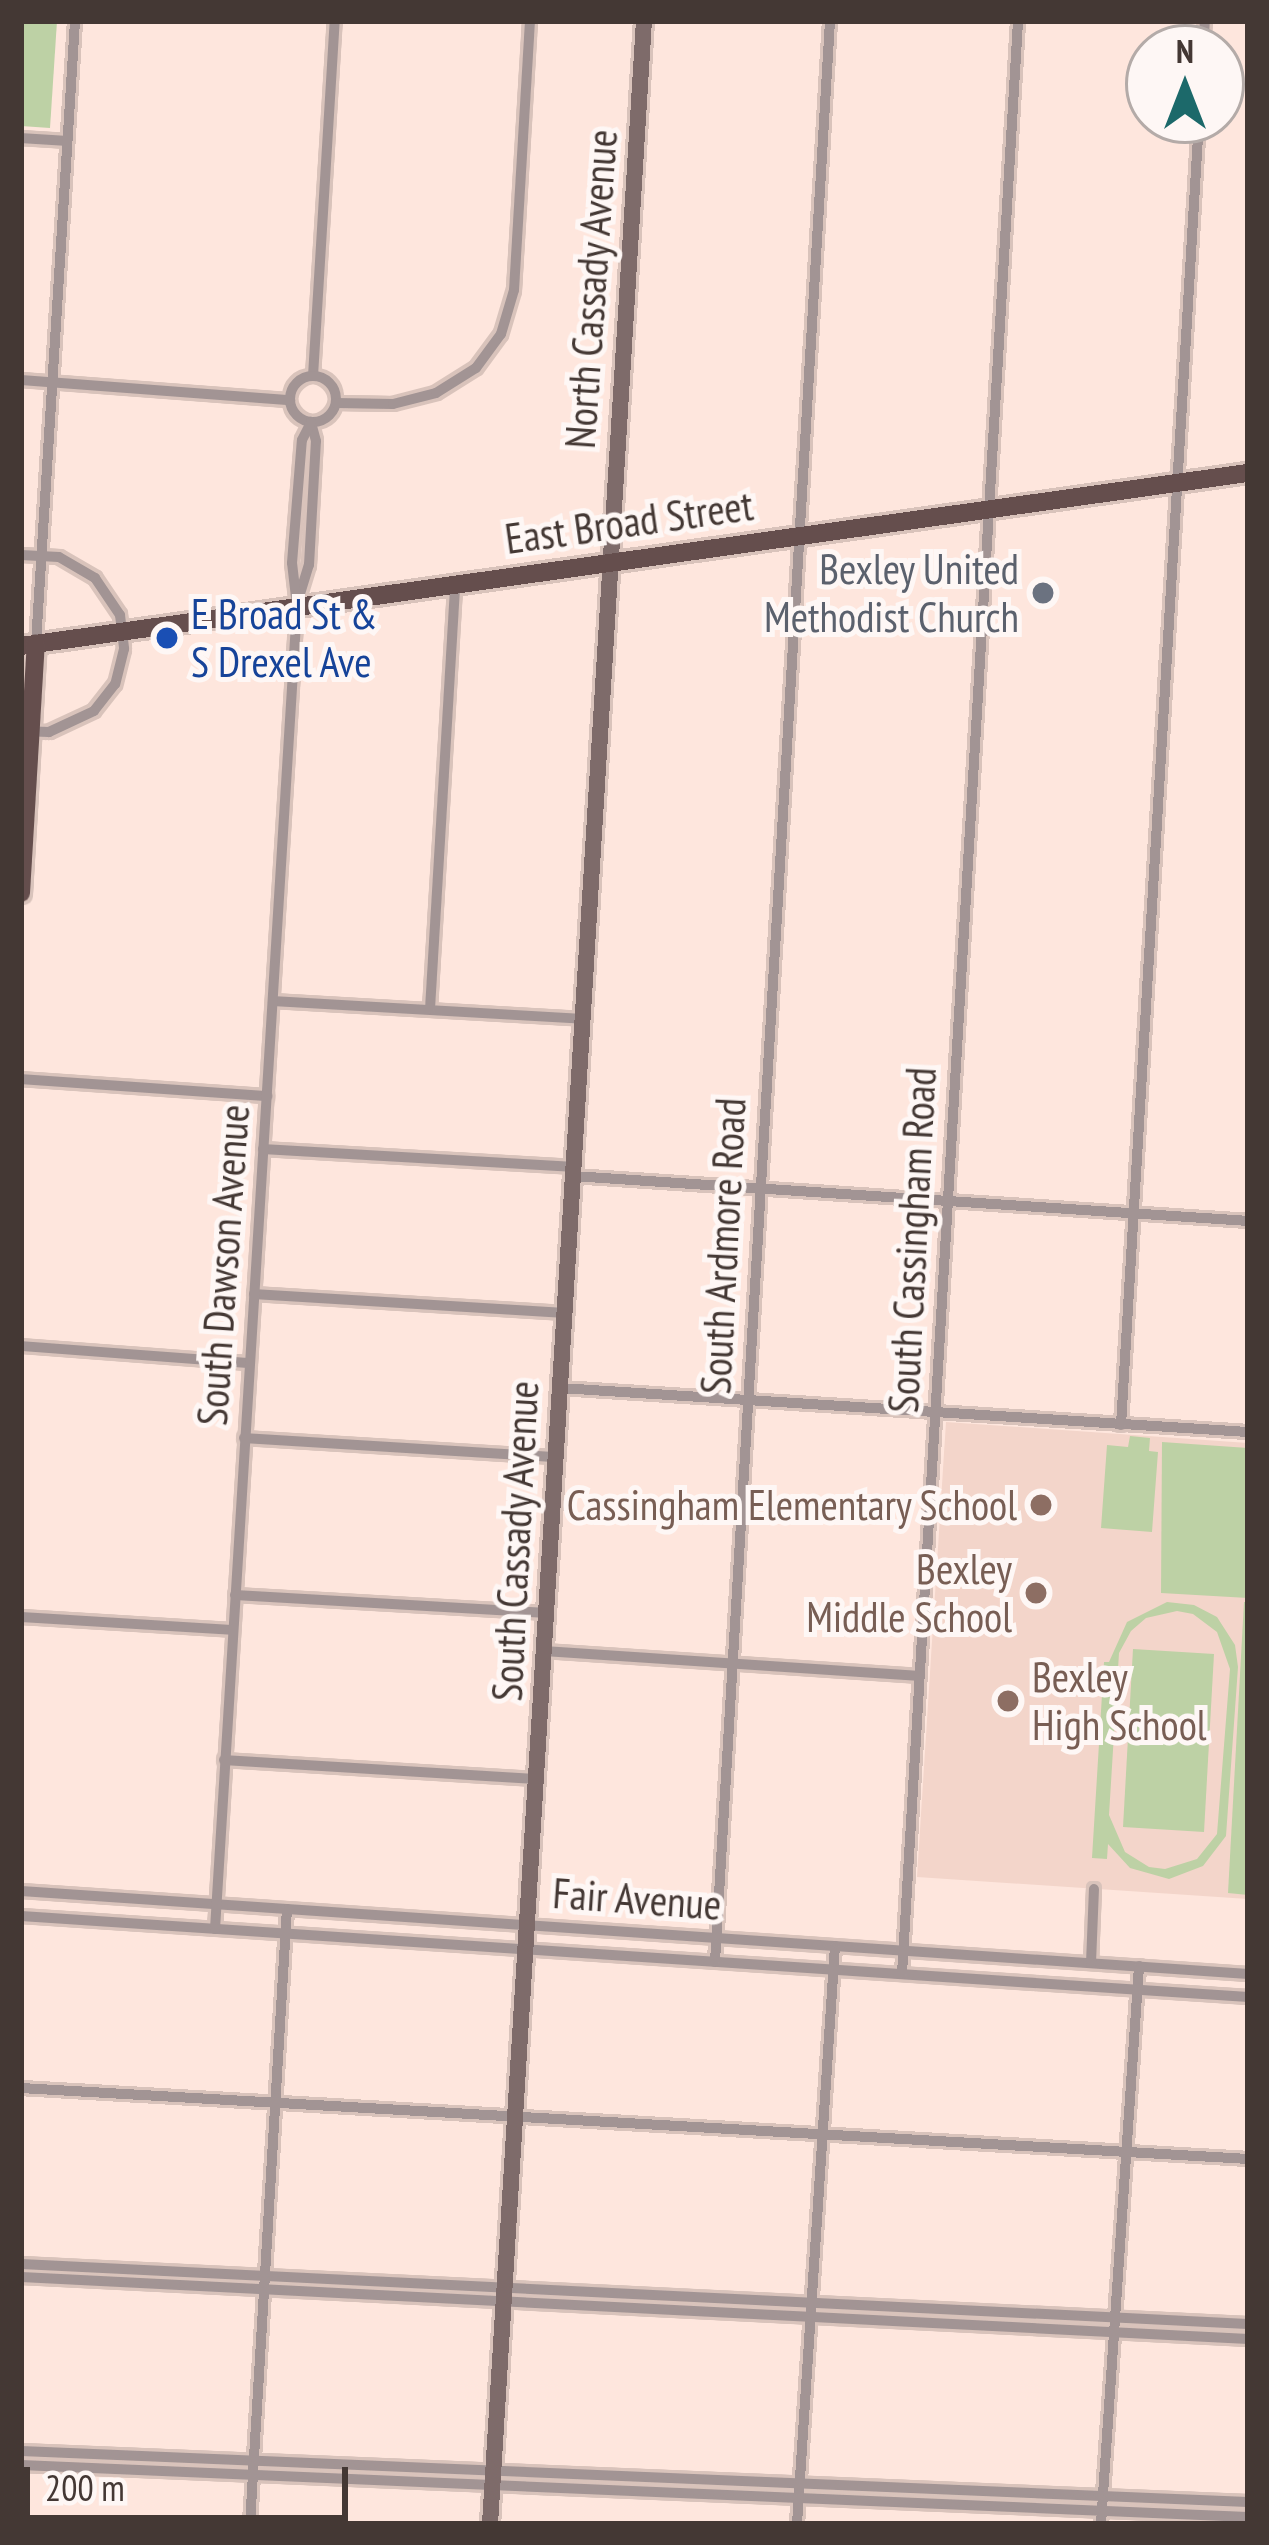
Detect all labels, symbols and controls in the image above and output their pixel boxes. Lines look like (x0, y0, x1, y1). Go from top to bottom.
north arrow (1125, 24, 1245, 144)
text: N (1176, 29, 1194, 72)
street label: North Cassady Avenue (555, 127, 627, 451)
street label: East Broad Street (502, 480, 756, 564)
place label: Bexley United Methodist Church (764, 544, 1019, 642)
marker: Bexley United Methodist Church (1030, 580, 1056, 606)
place label: E Broad St & S Drexel Ave (191, 589, 377, 688)
marker: E Broad St & S Drexel Ave (154, 625, 180, 651)
street label: South Cassingham Road (878, 1066, 946, 1414)
street label: South Ardmore Road (690, 1096, 756, 1396)
street label: South Dawson Avenue (187, 1102, 259, 1428)
street label: South Cassady Avenue (481, 1378, 549, 1704)
place label: Cassingham Elementary School (566, 1480, 1017, 1530)
marker: Cassingham Elementary School (1028, 1492, 1054, 1518)
place label: Bexley Middle School (806, 1544, 1012, 1642)
marker: Bexley Middle School (1023, 1580, 1049, 1606)
place label: Bexley High School (1032, 1652, 1207, 1750)
marker: Bexley High School (995, 1688, 1021, 1714)
street label: Fair Avenue (551, 1868, 723, 1930)
scale bar (30, 2443, 354, 2517)
text: 200 m (45, 2464, 125, 2511)

